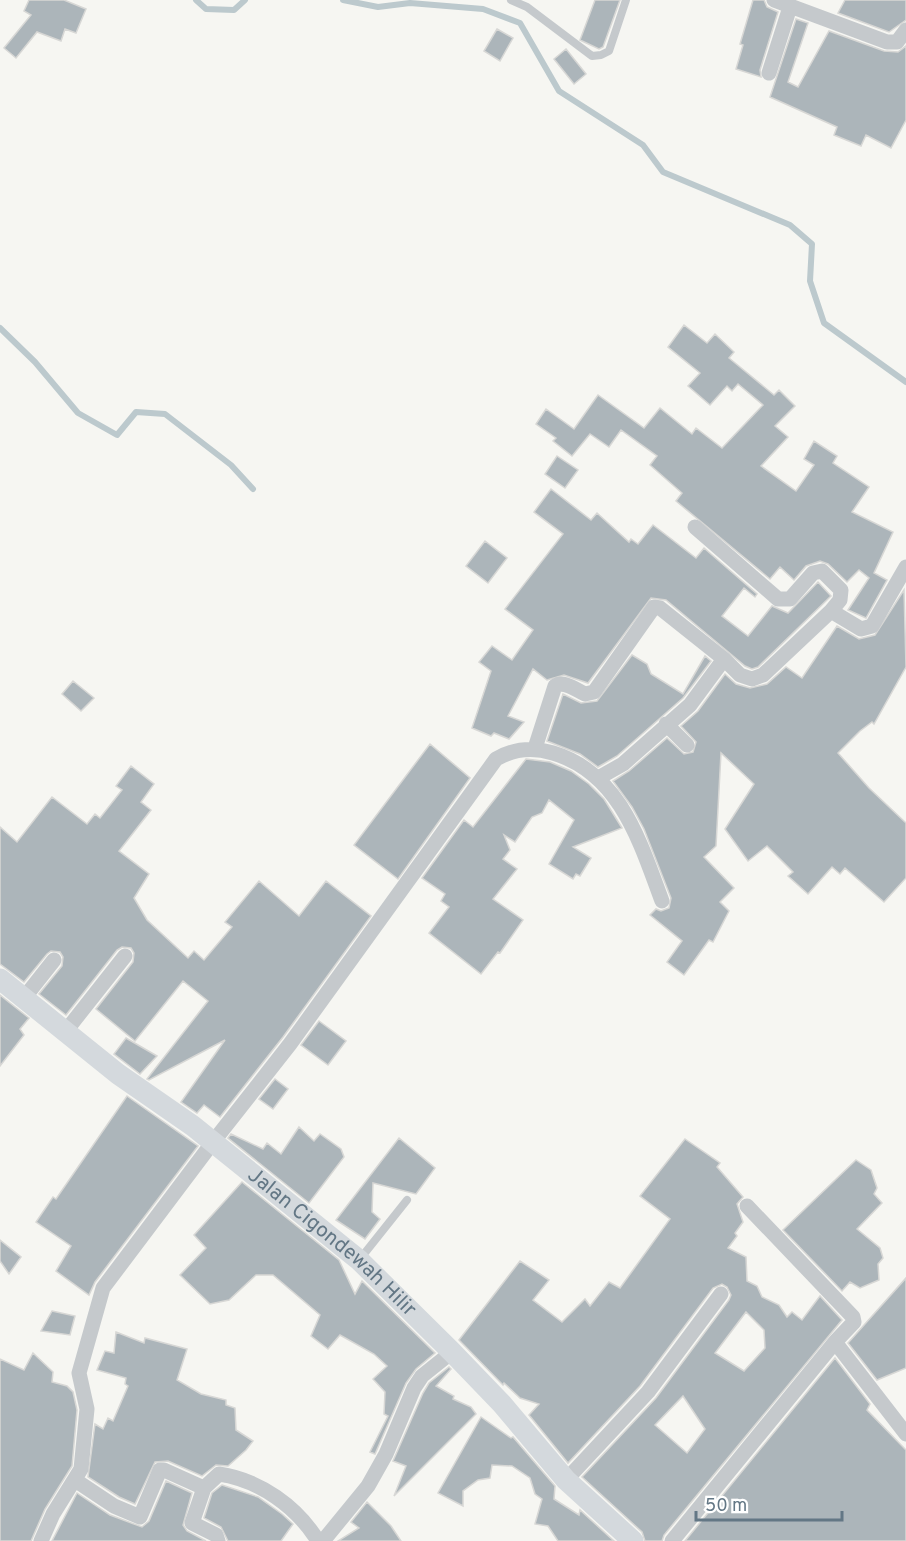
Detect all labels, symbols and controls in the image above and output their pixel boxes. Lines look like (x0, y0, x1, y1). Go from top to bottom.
street label: Jalan Cigondewah Hilir (242, 1162, 422, 1323)
scale bar (696, 1484, 842, 1522)
text: 50 m (705, 1495, 747, 1518)

